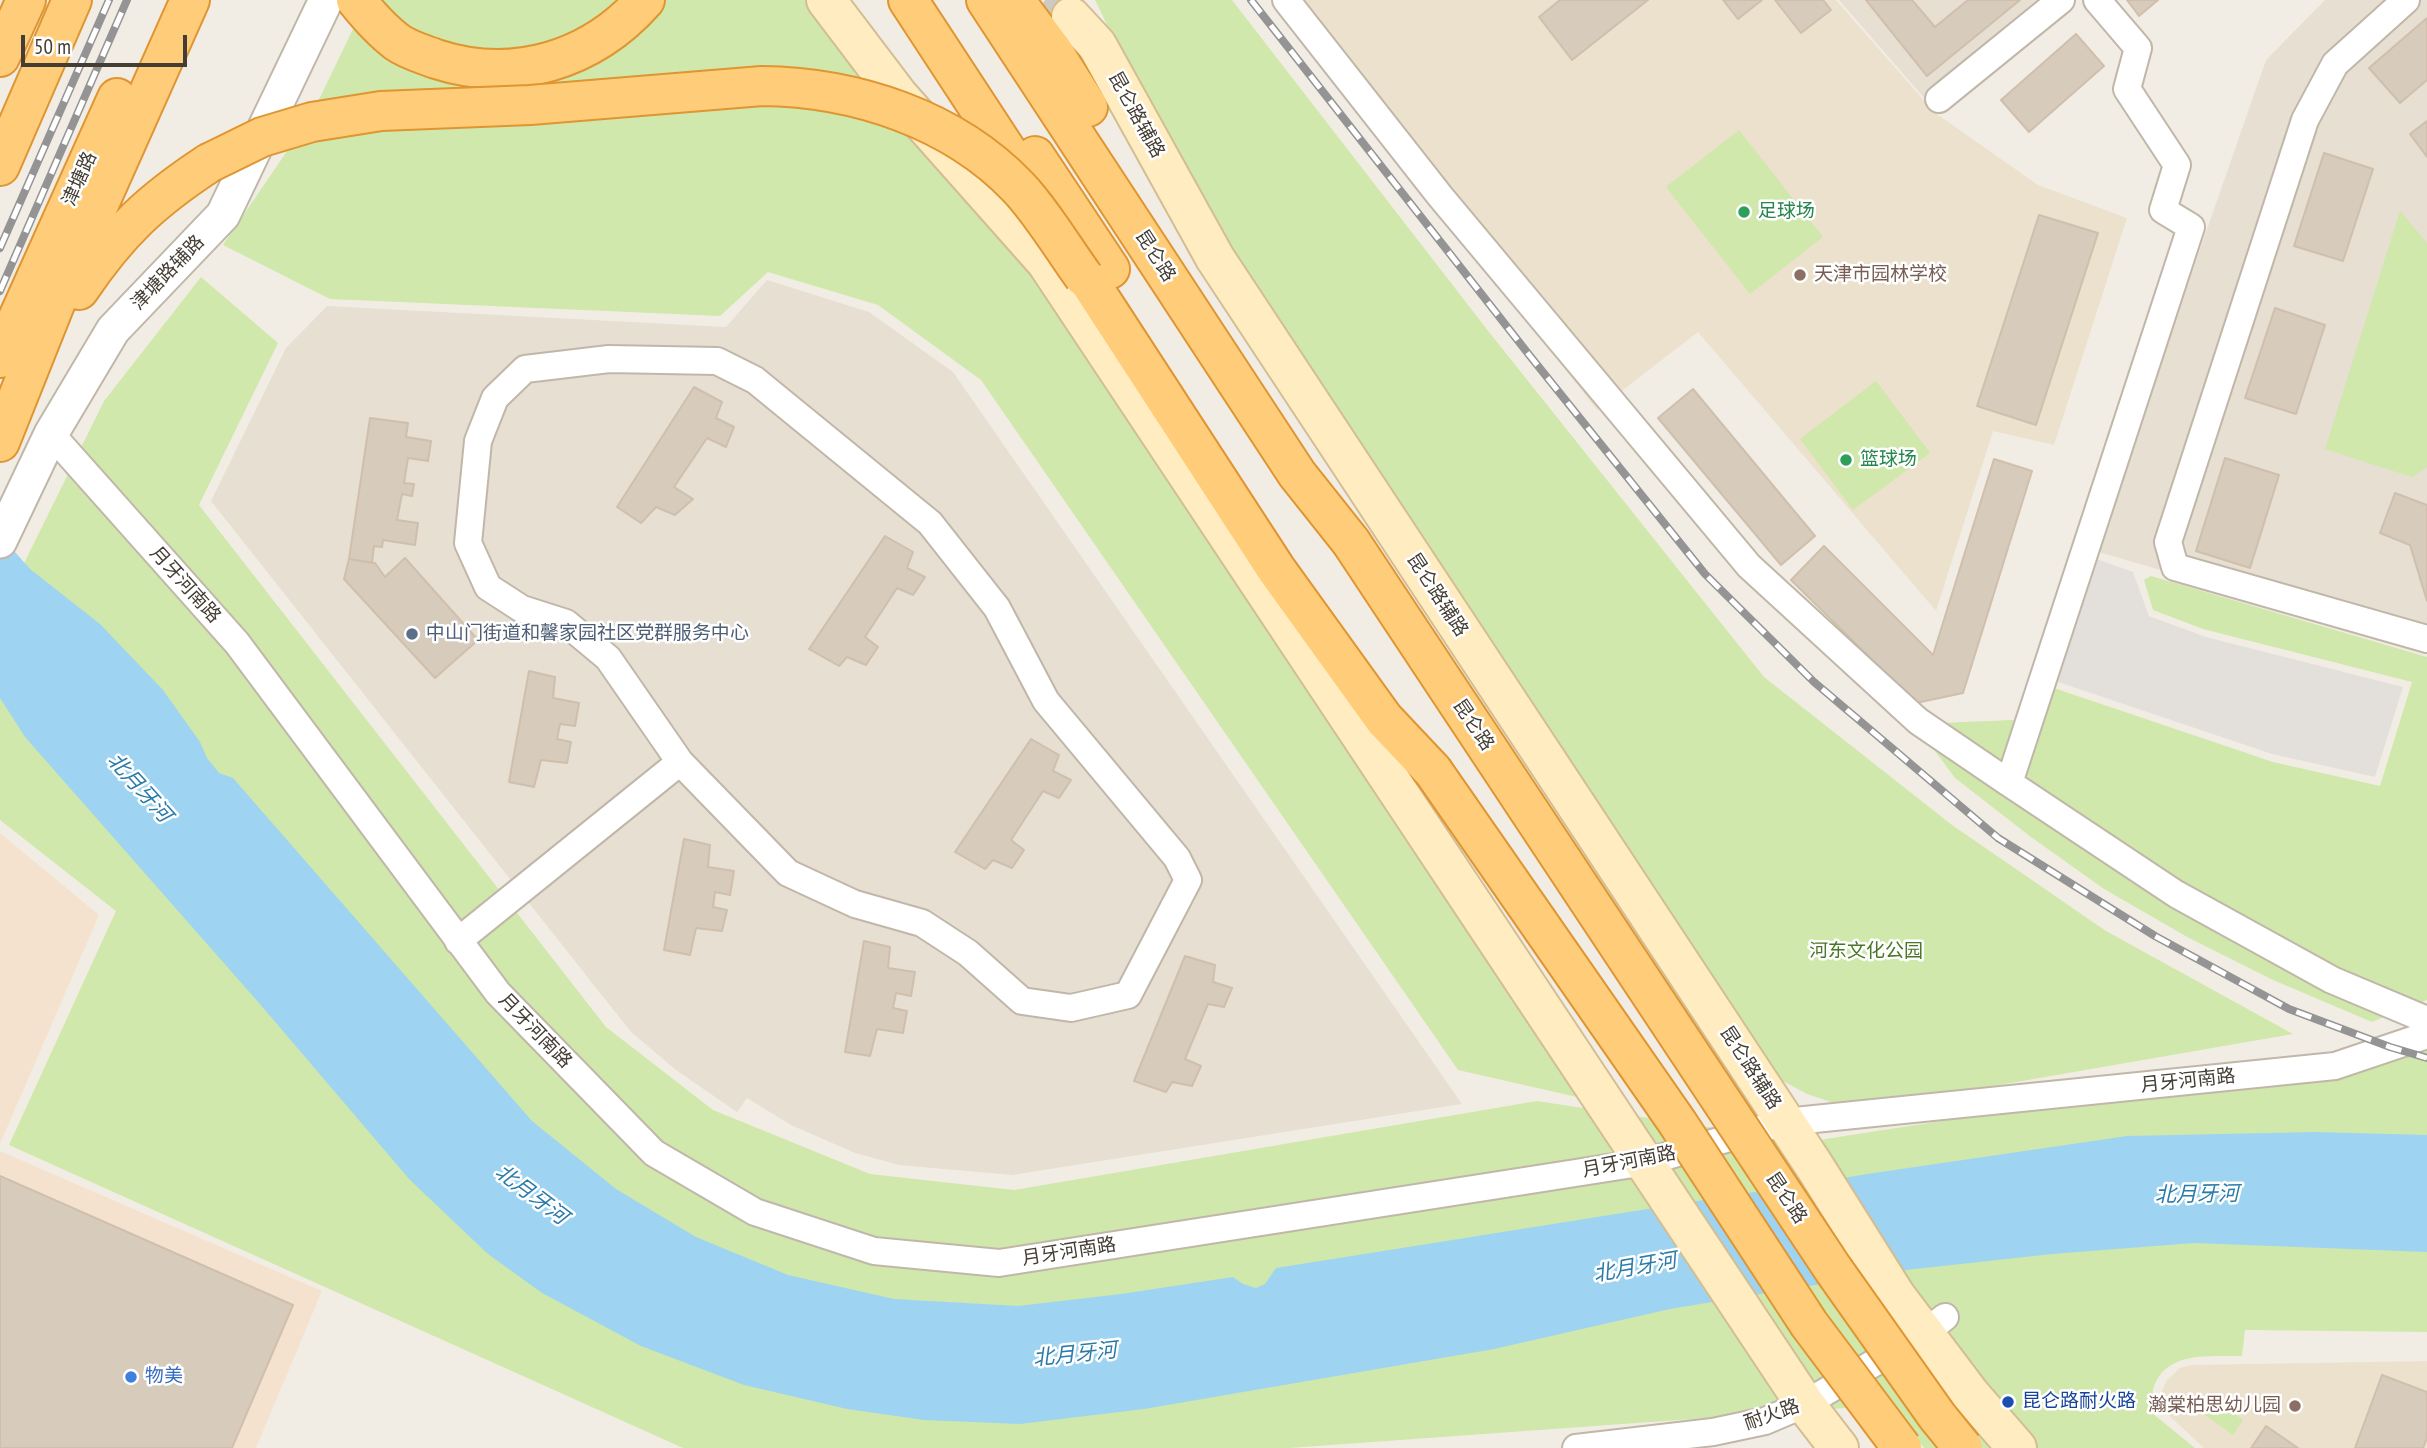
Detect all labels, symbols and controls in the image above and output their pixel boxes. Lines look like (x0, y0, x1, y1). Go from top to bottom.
scale bar (24, 21, 191, 65)
text: 50 m (34, 33, 71, 60)
street label: 昆仑路辅路 (1103, 68, 1169, 162)
street label: 津塘路 (58, 148, 102, 210)
place label: 足球场 (1758, 201, 1815, 223)
marker: 足球场 (1736, 204, 1752, 220)
street label: 昆仑路 (1130, 226, 1180, 286)
street label: 津塘路辅路 (127, 231, 209, 315)
place label: 天津市园林学校 (1814, 264, 1947, 286)
marker: 天津市园林学校 (1792, 267, 1808, 283)
place label: 篮球场 (1860, 449, 1917, 471)
marker: 篮球场 (1838, 452, 1854, 468)
street label: 月牙河南路 (145, 542, 225, 628)
street label: 昆仑路辅路 (1402, 549, 1472, 641)
place label: 中山门街道和馨家园社区党群服务中心 (426, 623, 749, 645)
marker: 中山门街道和馨家园社区党群服务中心 (404, 626, 420, 642)
street label: 昆仑路 (1448, 695, 1498, 755)
water label: 北月牙河 (102, 748, 176, 828)
park label: 河东文化公园 (1809, 941, 1923, 963)
street label: 月牙河南路 (494, 989, 576, 1073)
street label: 昆仑路辅路 (1715, 1022, 1785, 1114)
street label: 月牙河南路 (2140, 1065, 2236, 1097)
street label: 月牙河南路 (1580, 1142, 1678, 1182)
water label: 北月牙河 (490, 1160, 572, 1230)
street label: 昆仑路 (1761, 1168, 1811, 1228)
water label: 北月牙河 (2155, 1182, 2239, 1208)
street label: 月牙河南路 (1020, 1233, 1118, 1271)
water label: 北月牙河 (1591, 1248, 1679, 1288)
water label: 北月牙河 (1032, 1338, 1118, 1372)
place label: 物美 (145, 1366, 183, 1388)
marker: 物美 (123, 1369, 139, 1385)
place label: 昆仑路耐火路 (2022, 1391, 2136, 1413)
marker: 昆仑路耐火路 (2000, 1394, 2016, 1410)
street label: 耐火路 (1741, 1395, 1803, 1435)
place label: 瀚棠柏思幼儿园 (2148, 1395, 2281, 1417)
marker: 瀚棠柏思幼儿园 (2287, 1398, 2303, 1414)

